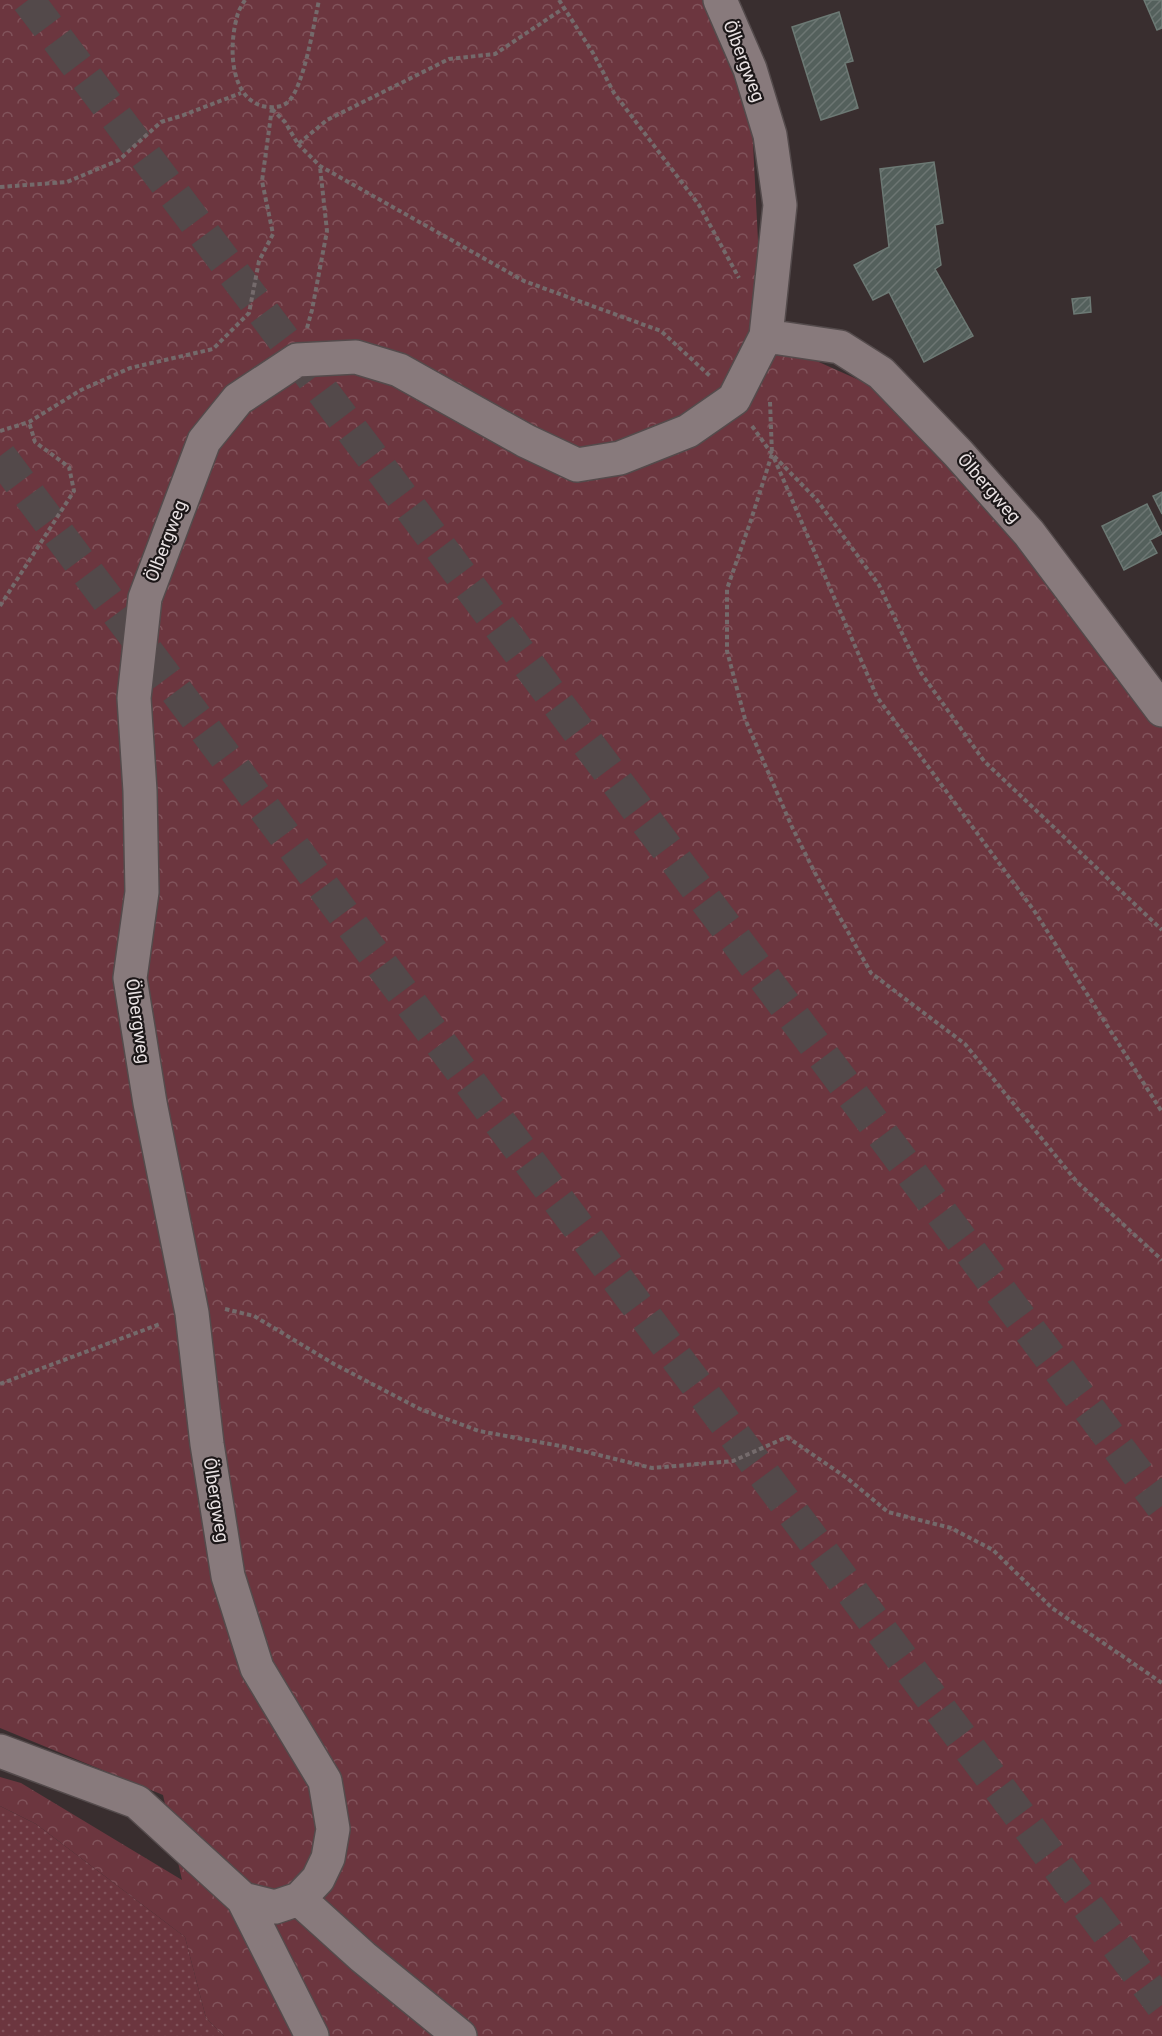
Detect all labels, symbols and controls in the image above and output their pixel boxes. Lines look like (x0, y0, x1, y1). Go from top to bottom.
street label: Ölbergweg (719, 17, 770, 105)
street label: Ölbergweg (953, 448, 1025, 527)
street label: Ölbergweg (140, 497, 191, 585)
street label: Ölbergweg (122, 977, 155, 1065)
street label: Ölbergweg (199, 1456, 234, 1544)

